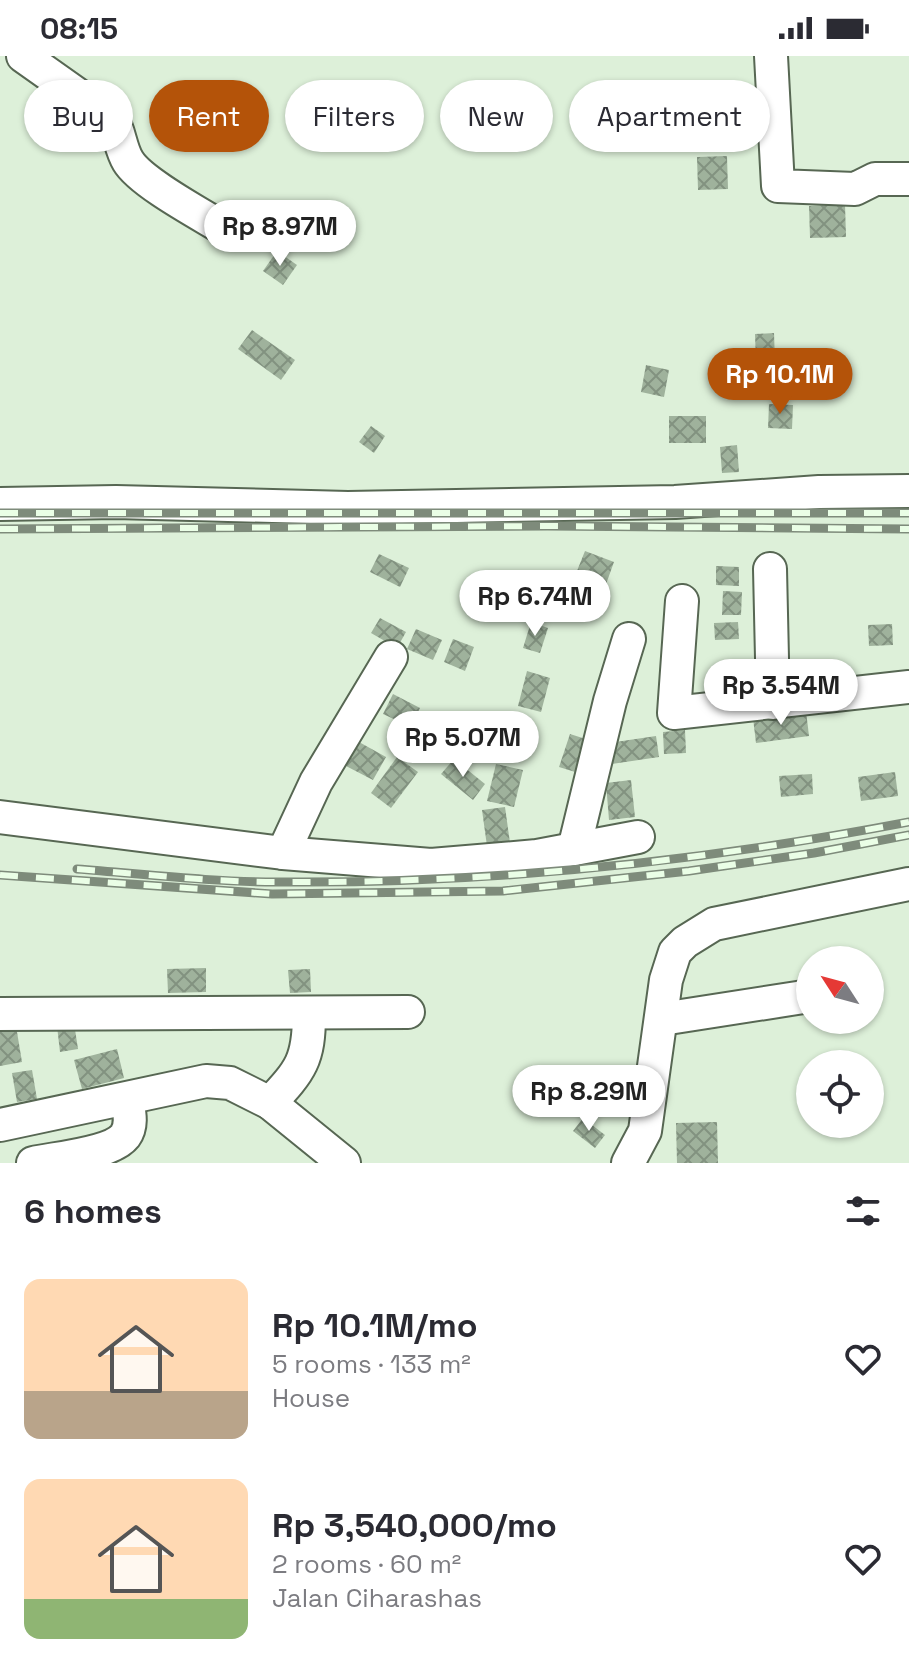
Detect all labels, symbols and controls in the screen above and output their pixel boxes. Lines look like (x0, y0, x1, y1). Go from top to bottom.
text: 08:15 (40, 9, 118, 48)
chip: Buy (24, 80, 133, 152)
chip: Rent (149, 80, 269, 152)
chip: Filters (285, 80, 424, 152)
chip: New (440, 80, 553, 152)
chip: Apartment (569, 80, 770, 152)
pin: Rp 8.97M (197, 200, 363, 268)
text: Rp 8.97M (222, 209, 338, 243)
pin: Rp 10.1M (697, 348, 863, 416)
text: Rp 10.1M (726, 357, 835, 391)
pin: Rp 6.74M (452, 570, 618, 638)
text: Rp 6.74M (477, 579, 593, 613)
pin: Rp 3.54M (698, 659, 864, 727)
text: Rp 3.54M (722, 668, 840, 702)
pin: Rp 5.07M (380, 711, 546, 779)
text: Rp 5.07M (405, 720, 521, 754)
north arrow (796, 946, 884, 1034)
map controls (796, 946, 884, 1138)
button: locate (796, 1050, 884, 1138)
pin: Rp 8.29M (506, 1065, 672, 1133)
text: Rp 8.29M (530, 1074, 648, 1108)
icon: filters (841, 1189, 885, 1233)
text: 6 homes (24, 1190, 162, 1233)
text: Rp 10.1M/mo (272, 1304, 478, 1347)
icon: home (88, 1311, 184, 1407)
icon: heart (841, 1337, 885, 1381)
text: 5 rooms · 133 m² (272, 1347, 471, 1381)
text: House (272, 1381, 350, 1415)
text: Rp 3,540,000/mo (272, 1504, 557, 1547)
icon: home (88, 1511, 184, 1607)
icon: heart (841, 1537, 885, 1581)
text: 2 rooms · 60 m² (272, 1547, 461, 1581)
text: Jalan Ciharashas (272, 1581, 482, 1615)

